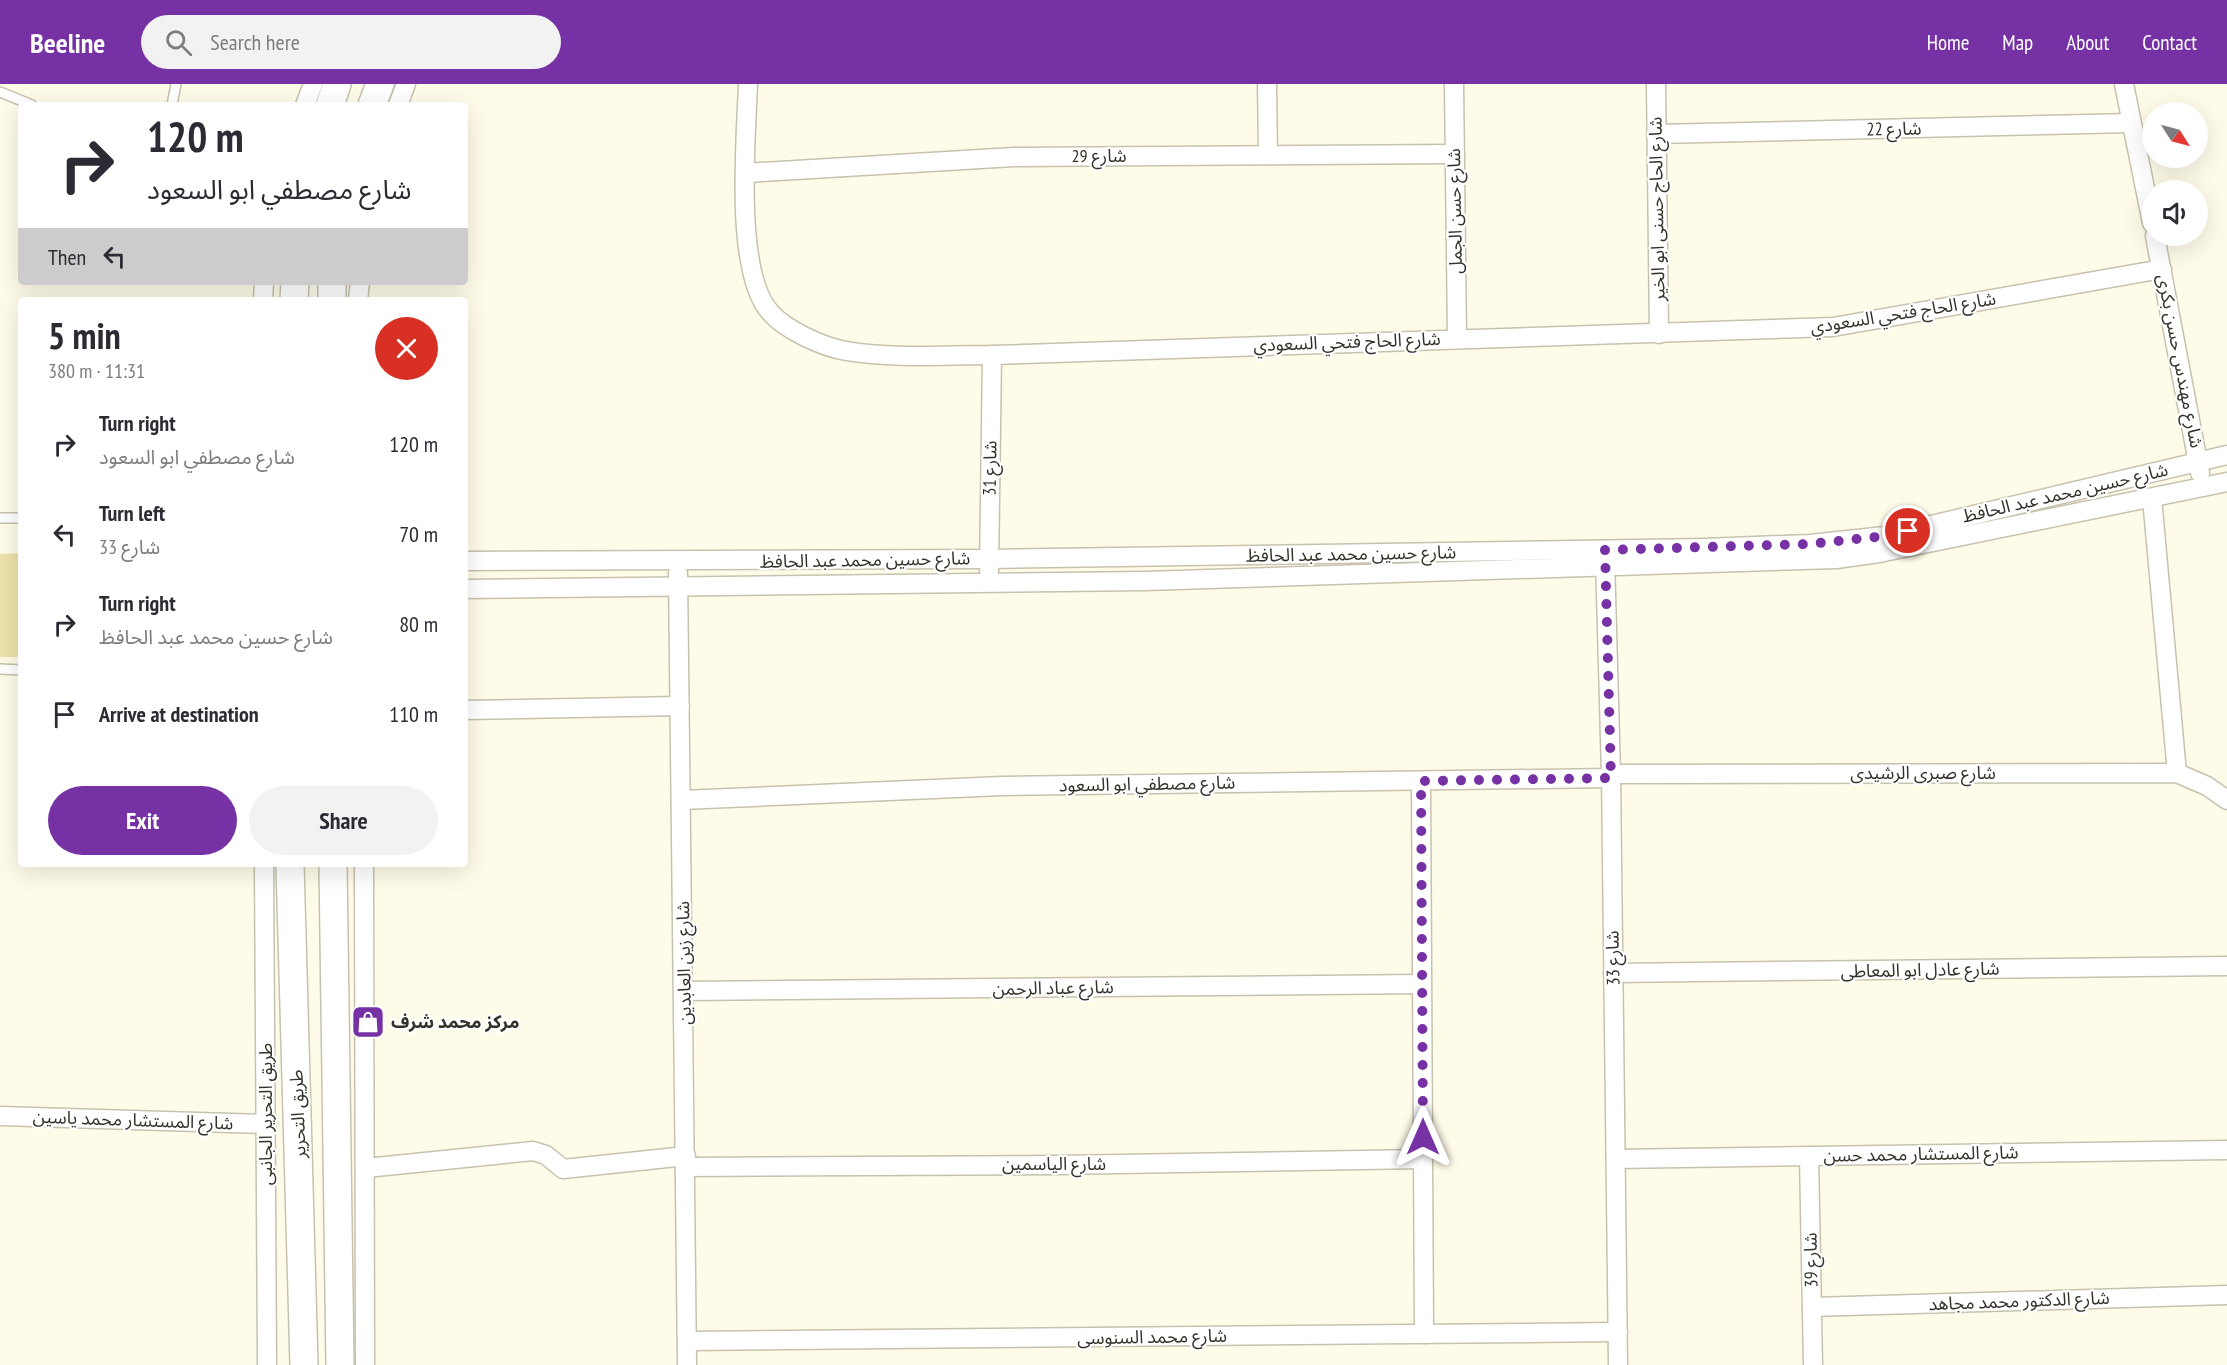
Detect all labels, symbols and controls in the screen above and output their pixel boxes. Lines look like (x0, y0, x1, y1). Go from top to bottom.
search box (141, 15, 561, 69)
text: Beeline (30, 24, 105, 61)
icon: search (162, 26, 195, 59)
text: Search here (210, 28, 300, 56)
text: Home (1927, 29, 1969, 56)
text: Map (2002, 29, 2033, 56)
text: About (2066, 29, 2109, 56)
text: Contact (2142, 29, 2197, 56)
north arrow (2142, 102, 2208, 168)
map controls (2142, 102, 2208, 246)
text: 120 m (147, 109, 244, 164)
street label: شارع الحاج حسنى ابو الخير (1643, 116, 1673, 303)
street label: شارع 22 (1866, 117, 1922, 143)
icon: right (48, 126, 126, 204)
street label: شارع 29 (1071, 144, 1127, 170)
street label: شارع حسن الجمل (1442, 148, 1470, 274)
text: شارع مصطفي ابو السعود (147, 172, 412, 206)
button: sound (2142, 180, 2208, 246)
icon: left (98, 240, 131, 273)
text: Then (48, 243, 86, 271)
street label: شارع مهندس حسن بكرى (2149, 272, 2209, 450)
street label: شارع الحاج فتحي السعودي (1808, 286, 1998, 341)
text: 5 min (48, 312, 121, 359)
button: close (375, 317, 438, 380)
street label: شارع الحاج فتحي السعودي (1253, 327, 1441, 359)
text: 380 m · 11:31 (48, 358, 145, 384)
text: Turn right (99, 409, 176, 437)
icon: right (48, 428, 81, 461)
text: 120 m (389, 430, 438, 458)
street label: شارع 31 (978, 440, 1004, 496)
text: شارع مصطفي ابو السعود (99, 444, 295, 470)
street label: شارع حسين محمد عبد الحافظ (1960, 458, 2171, 530)
text: Turn left (99, 499, 165, 527)
pin (1882, 505, 1933, 556)
icon: arrive (1891, 514, 1924, 547)
icon: left (48, 518, 81, 551)
text: 70 m (399, 520, 438, 548)
text: شارع 33 (99, 534, 160, 560)
street label: شارع حسين محمد عبد الحافظ (1246, 540, 1456, 570)
street label: شارع حسين محمد عبد الحافظ (760, 546, 970, 576)
text: Turn right (99, 589, 176, 617)
icon: right (48, 608, 81, 641)
text: 80 m (399, 610, 438, 638)
text: شارع حسين محمد عبد الحافظ (99, 624, 333, 650)
icon: arrive (48, 698, 81, 731)
text: Arrive at destination (99, 700, 259, 728)
text: 110 m (389, 700, 438, 728)
street label: شارع صبرى الرشيدى (1850, 761, 1996, 787)
street label: شارع مصطفي ابو السعود (1059, 770, 1235, 800)
button: Exit (48, 786, 237, 855)
button: Share (249, 786, 438, 855)
street label: شارع زين العابدين (671, 901, 699, 1025)
street label: شارع 33 (1601, 930, 1627, 986)
street label: شارع عادل ابو المعاطى (1840, 957, 2000, 985)
street label: شارع عباد الرحمن (992, 975, 1114, 1003)
shop icon: مركز محمد شرف (350, 1004, 386, 1040)
place label: مركز محمد شرف (391, 1010, 519, 1033)
street label: طريق التحرير الجانبى (254, 1043, 277, 1185)
street label: طريق التحرير (284, 1069, 311, 1160)
street label: شارع المستشار محمد ياسين (32, 1105, 234, 1137)
position arrow (1391, 1105, 1455, 1169)
street label: شارع المستشار محمد حسن (1823, 1140, 2019, 1170)
street label: شارع الياسمين (1002, 1152, 1106, 1178)
street label: شارع 39 (1799, 1232, 1825, 1288)
street label: شارع الدكتور محمد مجاهد (1928, 1286, 2110, 1318)
street label: شارع محمد السنوسى (1077, 1324, 1227, 1352)

